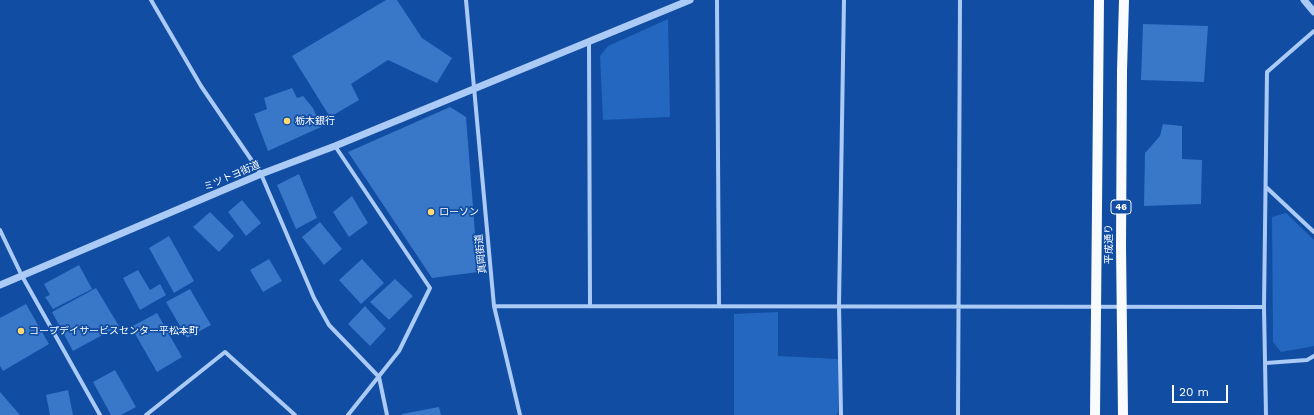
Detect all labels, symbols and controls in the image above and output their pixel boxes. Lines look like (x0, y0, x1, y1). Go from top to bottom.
place label: 栃木銀行 (295, 115, 335, 127)
marker: 栃木銀行 (282, 116, 292, 126)
street label: ミツトヨ街道 (202, 159, 262, 193)
road number: 46 (1111, 200, 1131, 214)
place label: ローソン (439, 206, 479, 218)
marker: ローソン (426, 207, 436, 217)
street label: 平成通り (1103, 224, 1115, 264)
street label: 真岡街道 (473, 233, 489, 275)
place label: コープデイサービスセンター平松本町 (29, 325, 199, 337)
marker: コープデイサービスセンター平松本町 (16, 326, 26, 336)
scale bar (1174, 377, 1230, 403)
text: 20 m (1179, 385, 1209, 399)

